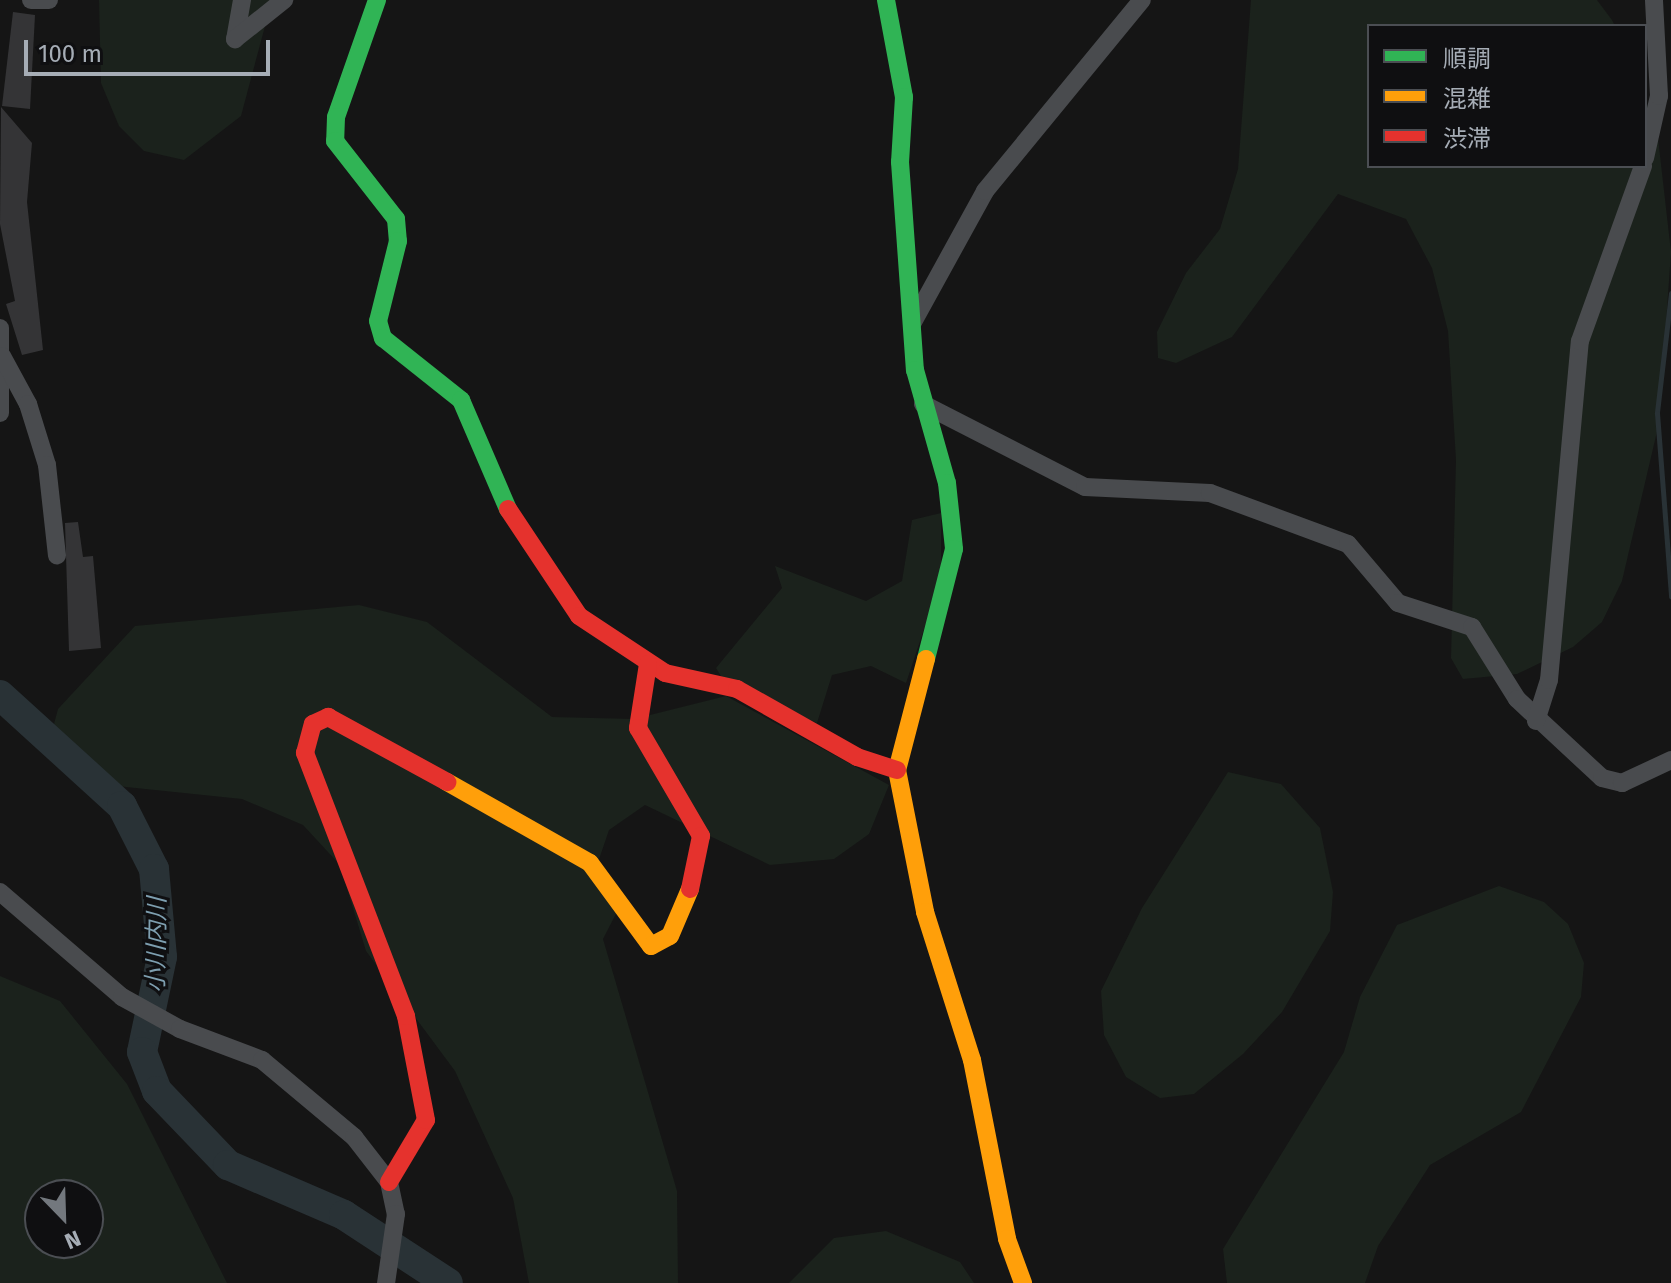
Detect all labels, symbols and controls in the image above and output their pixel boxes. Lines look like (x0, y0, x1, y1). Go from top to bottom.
scale bar (28, 24, 274, 74)
legend (1367, 24, 1647, 168)
text: 100 m (38, 40, 102, 68)
text: 順調 (1443, 45, 1491, 73)
text: 混雑 (1443, 85, 1491, 113)
text: 渋滞 (1443, 125, 1491, 153)
water label: 小川内川 (142, 897, 172, 993)
north arrow (24, 1179, 104, 1259)
text: N (61, 1224, 85, 1255)

